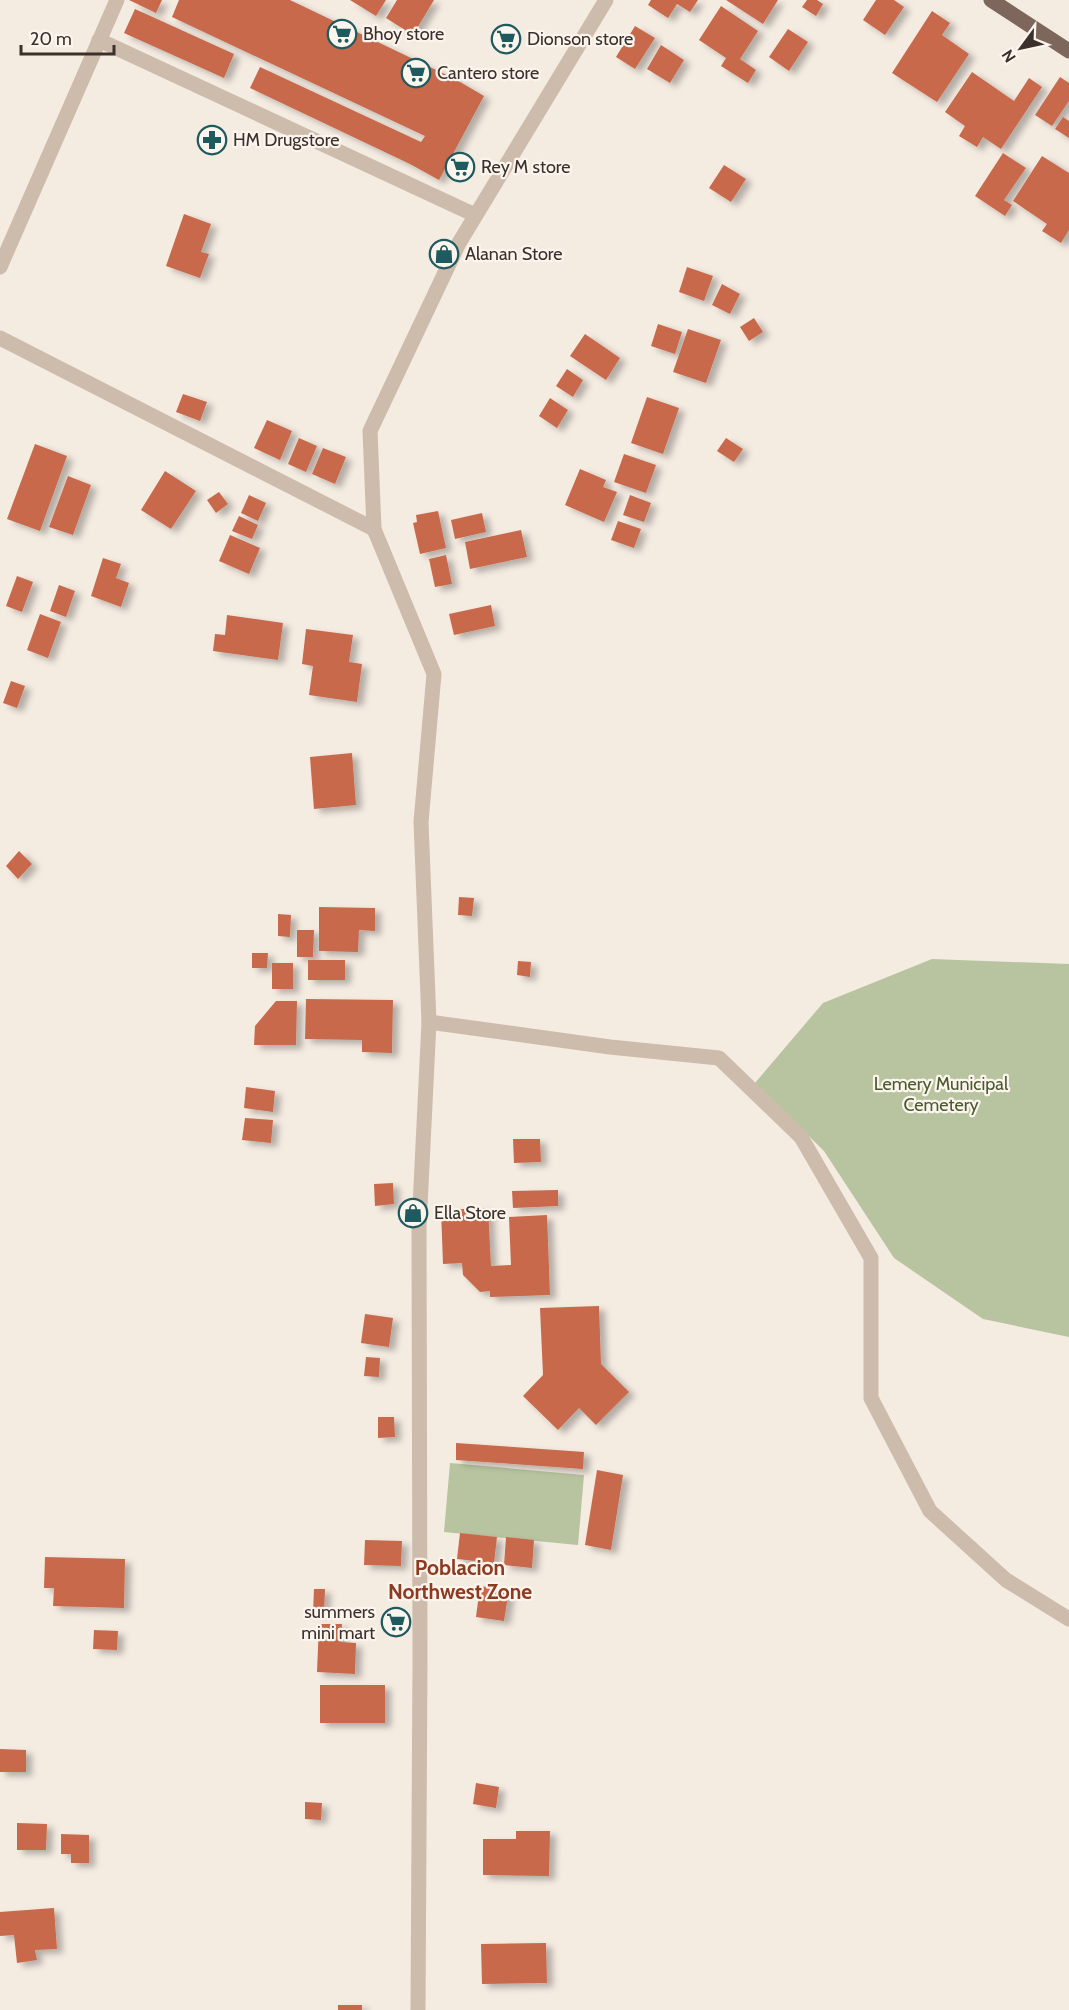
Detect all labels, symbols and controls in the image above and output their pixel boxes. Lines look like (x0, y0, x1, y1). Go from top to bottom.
scale bar (21, 18, 114, 56)
supermarket icon: Bhoy store (326, 18, 358, 50)
north arrow (991, 18, 1051, 78)
place label: Bhoy store (363, 23, 444, 45)
supermarket icon: Dionson store (490, 23, 522, 55)
text: 20 m (30, 28, 72, 50)
place label: Dionson store (527, 28, 633, 50)
text: N (998, 46, 1020, 66)
supermarket icon: Cantero store (400, 57, 432, 89)
place label: Cantero store (437, 62, 539, 84)
pharmacy icon: HM Drugstore (196, 124, 228, 156)
place label: HM Drugstore (233, 129, 339, 151)
supermarket icon: Rey M store (444, 151, 476, 183)
place label: Rey M store (481, 156, 570, 178)
shop icon: Alanan Store (428, 238, 460, 270)
place label: Alanan Store (465, 243, 562, 265)
park label: Lemery Municipal Cemetery (874, 1073, 1009, 1116)
shop icon: Ella Store (397, 1197, 429, 1229)
place label: Ella Store (434, 1202, 506, 1224)
district label: Poblacion Northwest Zone (388, 1555, 532, 1604)
place label: summers mini mart (301, 1601, 375, 1644)
supermarket icon: summers mini mart (380, 1606, 412, 1638)

